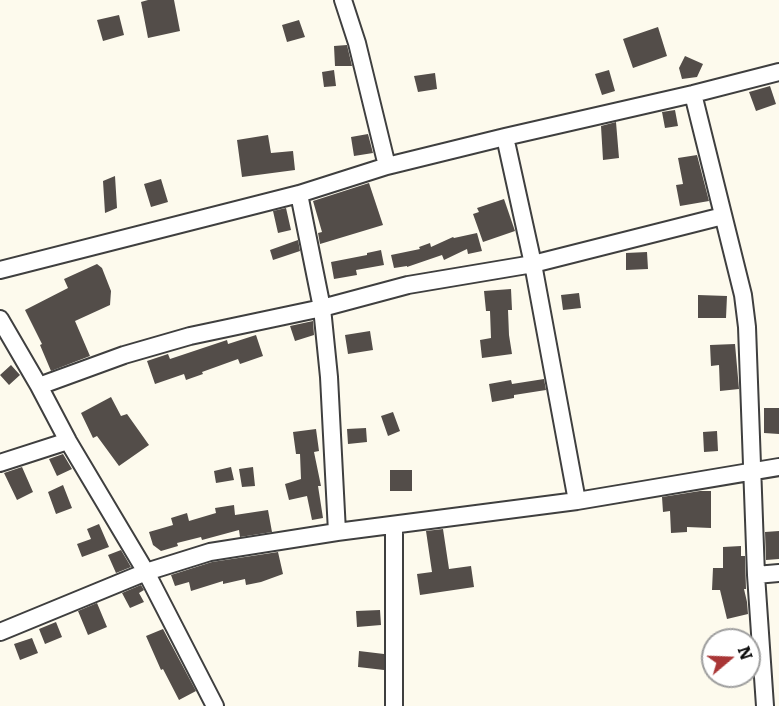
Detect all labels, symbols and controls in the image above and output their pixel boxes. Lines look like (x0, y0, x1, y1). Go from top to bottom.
north arrow (701, 628, 761, 688)
text: N (733, 643, 760, 663)

